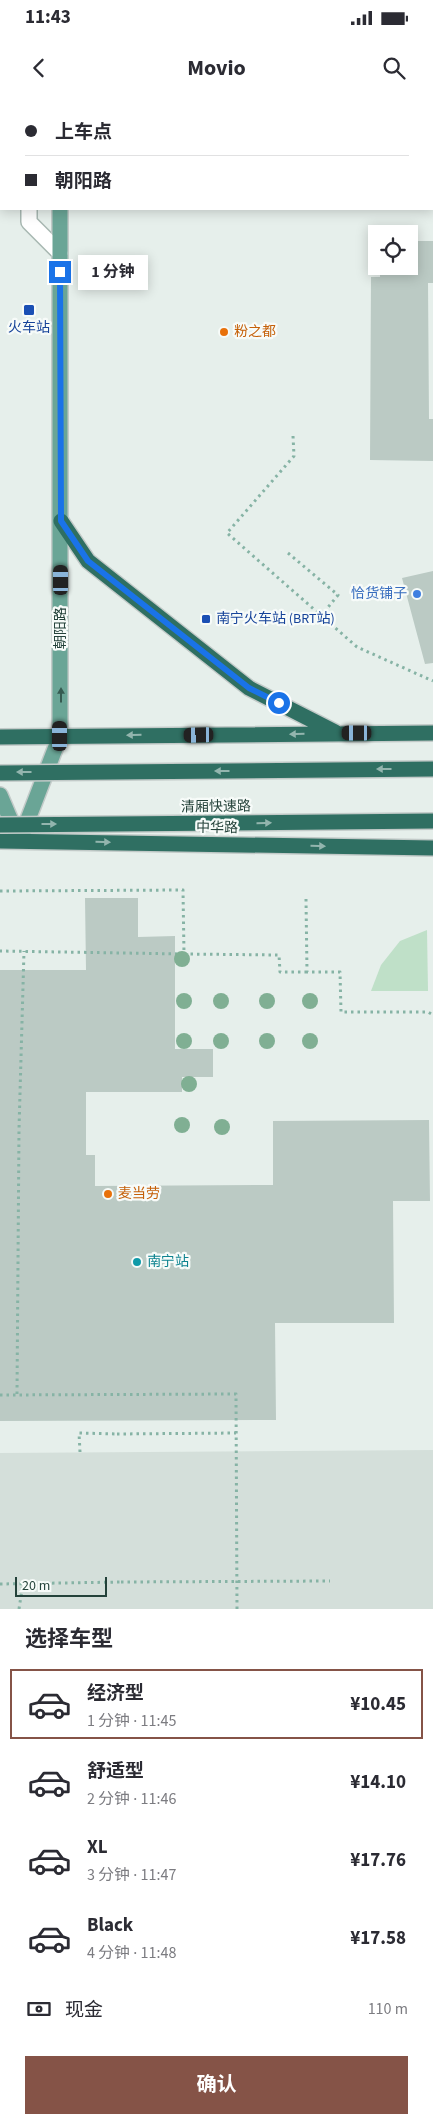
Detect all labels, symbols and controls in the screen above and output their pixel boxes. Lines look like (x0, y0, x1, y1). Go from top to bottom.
text: 11:43 (25, 4, 71, 31)
text: Movio (187, 52, 246, 84)
icon: back (25, 54, 53, 82)
icon: search (380, 54, 408, 82)
text: 上车点 (55, 119, 112, 146)
text: 朝阳路 (55, 168, 112, 195)
map controls (368, 225, 418, 275)
button: locate (368, 225, 418, 275)
callout: 1 分钟 (78, 254, 148, 290)
route end (49, 261, 71, 283)
text: 1 分钟 (91, 261, 135, 283)
marker: 火车站 (22, 303, 36, 317)
place label: 火车站 (8, 318, 50, 338)
place label: 粉之都 (234, 322, 276, 342)
marker: 粉之都 (218, 326, 230, 338)
car (53, 565, 68, 595)
place label: 恰货铺子 (351, 584, 407, 604)
marker: 恰货铺子 (411, 588, 423, 600)
street label: 朝阳路 (51, 607, 71, 649)
place label: 南宁火车站 (BRT站) (216, 609, 335, 629)
marker: 南宁火车站 (BRT站) (200, 613, 212, 625)
one-way arrow (57, 687, 65, 703)
route start (268, 692, 290, 714)
car (52, 721, 67, 751)
car (342, 726, 372, 741)
car (183, 727, 214, 743)
one-way arrow (289, 730, 305, 738)
one-way arrow (126, 732, 142, 740)
one-way arrow (376, 765, 392, 773)
one-way arrow (214, 767, 230, 775)
one-way arrow (16, 768, 32, 776)
street label: 清厢快速路 (181, 796, 251, 818)
street label: 中华路 (196, 818, 238, 838)
one-way arrow (256, 818, 272, 826)
one-way arrow (41, 820, 57, 828)
one-way arrow (95, 838, 111, 846)
one-way arrow (310, 842, 326, 850)
place label: 麦当劳 (118, 1184, 160, 1204)
marker: 麦当劳 (102, 1188, 114, 1200)
place label: 南宁站 (147, 1252, 189, 1272)
marker: 南宁站 (131, 1256, 143, 1268)
scale bar (15, 1574, 108, 1597)
text: 20 m (22, 1576, 50, 1596)
text: 选择车型 (25, 1623, 113, 1655)
text: 经济型 (87, 1680, 144, 1707)
icon: car (27, 1682, 72, 1727)
text: ¥10.45 (350, 1691, 406, 1718)
text: 1 分钟 · 11:45 (87, 1710, 176, 1732)
text: 舒适型 (87, 1758, 144, 1785)
icon: car (27, 1760, 72, 1805)
text: ¥14.10 (350, 1769, 406, 1796)
text: 2 分钟 · 11:46 (87, 1788, 176, 1810)
text: XL (87, 1834, 108, 1861)
icon: car (27, 1838, 72, 1883)
text: ¥17.76 (350, 1847, 406, 1874)
text: 3 分钟 · 11:47 (87, 1864, 176, 1886)
text: Black (87, 1912, 133, 1939)
icon: car (27, 1916, 72, 1961)
text: ¥17.58 (350, 1925, 406, 1952)
text: 4 分钟 · 11:48 (87, 1942, 176, 1964)
icon: cash (25, 1995, 53, 2023)
text: 现金 (65, 1997, 103, 2024)
text: 110 m (368, 1998, 408, 2020)
button: 确认 (25, 2056, 408, 2114)

